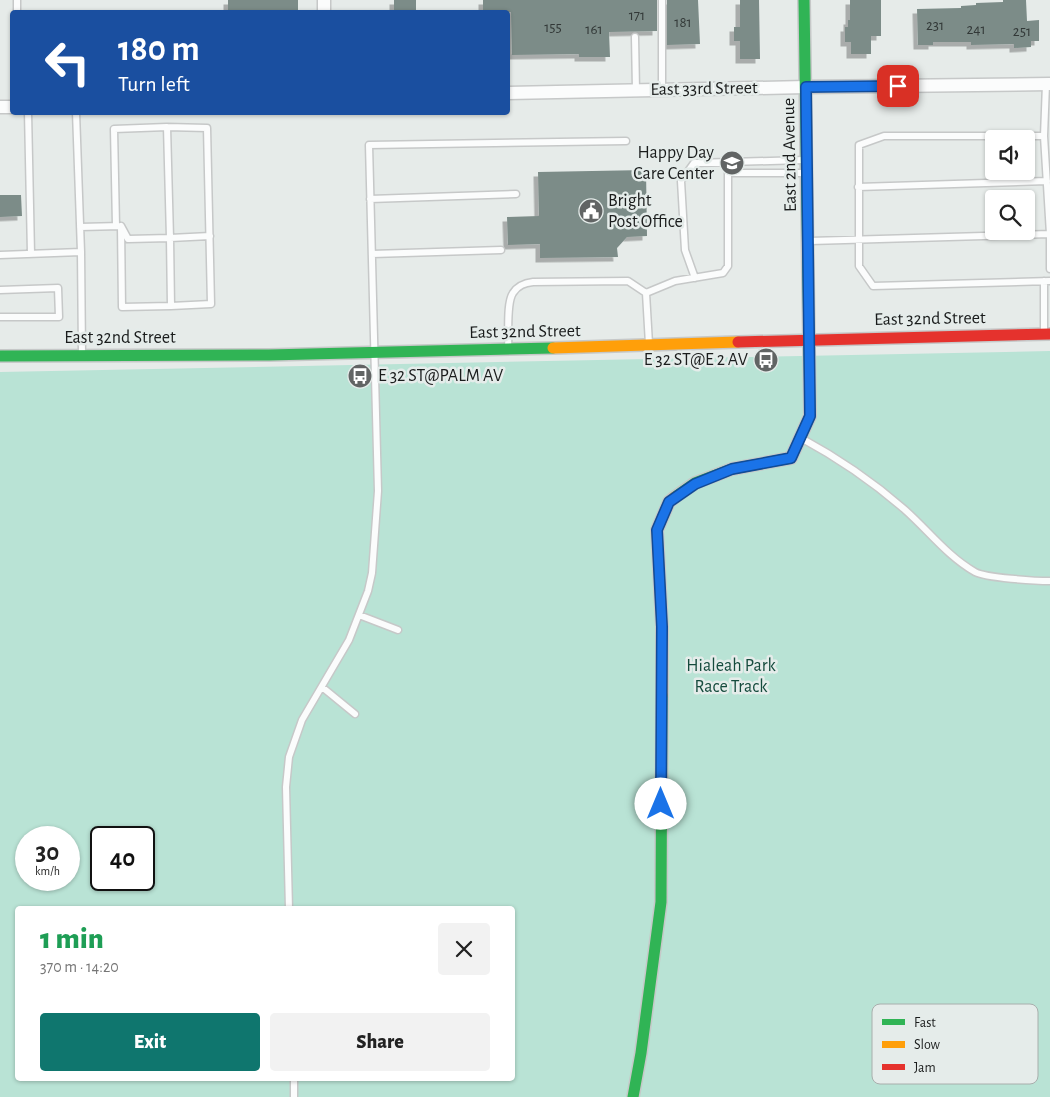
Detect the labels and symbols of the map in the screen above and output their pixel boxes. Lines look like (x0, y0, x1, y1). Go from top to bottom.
house number: 171 (629, 8, 645, 23)
house number: 181 (674, 15, 692, 30)
house number: 231 (926, 18, 944, 33)
house number: 155 (544, 20, 562, 35)
house number: 161 (585, 22, 603, 37)
house number: 241 (966, 22, 986, 37)
house number: 251 (1013, 24, 1031, 39)
pin (877, 65, 919, 107)
street label: East 33rd Street (650, 79, 758, 99)
street label: East 2nd Avenue (780, 98, 800, 212)
place label: Happy Day Care Center (633, 144, 714, 183)
school or university icon: Happy Day Care Center (719, 150, 745, 176)
place label: Bright Post Office (608, 192, 683, 231)
public building icon: Bright Post Office (578, 198, 604, 224)
street label: East 32nd Street (874, 309, 986, 329)
street label: East 32nd Street (469, 322, 581, 342)
street label: East 32nd Street (64, 329, 176, 347)
bus stop icon: E 32 ST@E 2 AV (753, 347, 779, 373)
place label: E 32 ST@E 2 AV (644, 351, 749, 369)
bus stop icon: E 32 ST@PALM AV (347, 363, 373, 389)
place label: E 32 ST@PALM AV (378, 367, 504, 385)
park label: Hialeah Park Race Track (686, 657, 777, 696)
position arrow (634, 777, 686, 829)
speed limit sign: 40 (90, 826, 155, 891)
legend (872, 1004, 1038, 1084)
text: Fast (914, 1016, 936, 1030)
text: Slow (914, 1038, 941, 1052)
text: Jam (914, 1061, 936, 1075)

